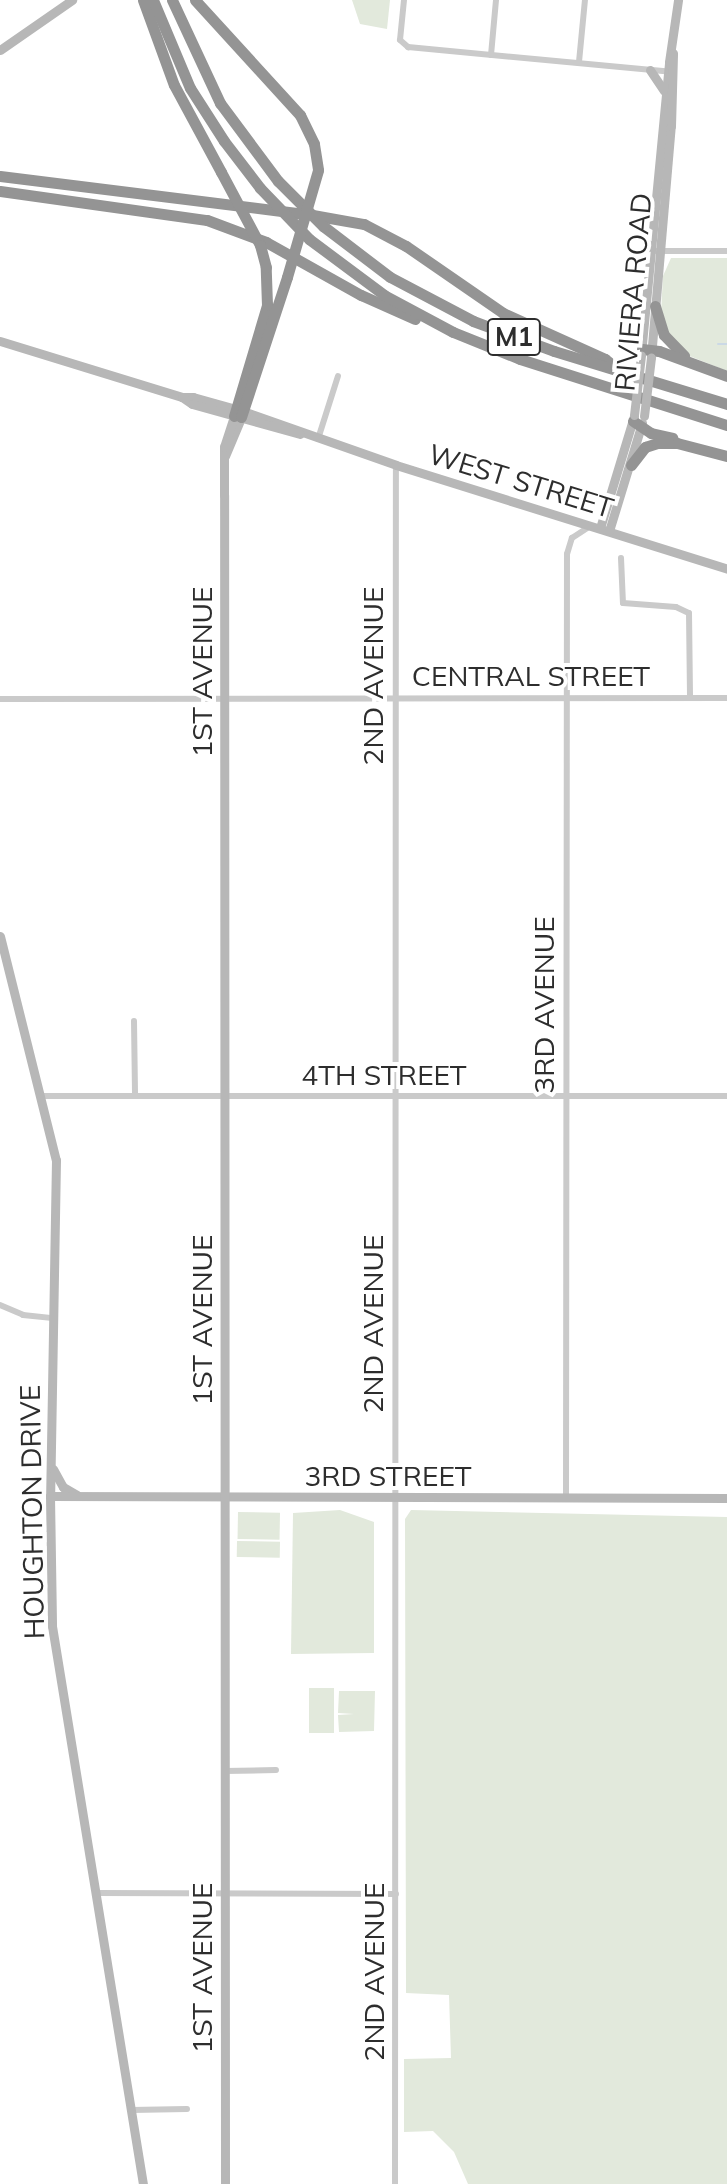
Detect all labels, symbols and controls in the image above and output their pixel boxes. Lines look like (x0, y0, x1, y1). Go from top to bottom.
street label: RIVIERA ROAD (608, 191, 658, 393)
road number: M1 (486, 315, 542, 359)
street label: WEST STREET (425, 437, 617, 525)
street label: 1ST AVENUE (185, 587, 219, 757)
street label: 2ND AVENUE (356, 587, 390, 765)
street label: CENTRAL STREET (412, 659, 650, 693)
street label: 3RD AVENUE (527, 916, 561, 1094)
street label: 4TH STREET (301, 1058, 467, 1092)
street label: 1ST AVENUE (185, 1235, 219, 1405)
street label: 2ND AVENUE (356, 1235, 390, 1413)
street label: HOUGHTON DRIVE (13, 1384, 51, 1640)
street label: 3RD STREET (304, 1459, 472, 1493)
street label: 1ST AVENUE (185, 1883, 219, 2053)
street label: 2ND AVENUE (357, 1883, 391, 2061)

